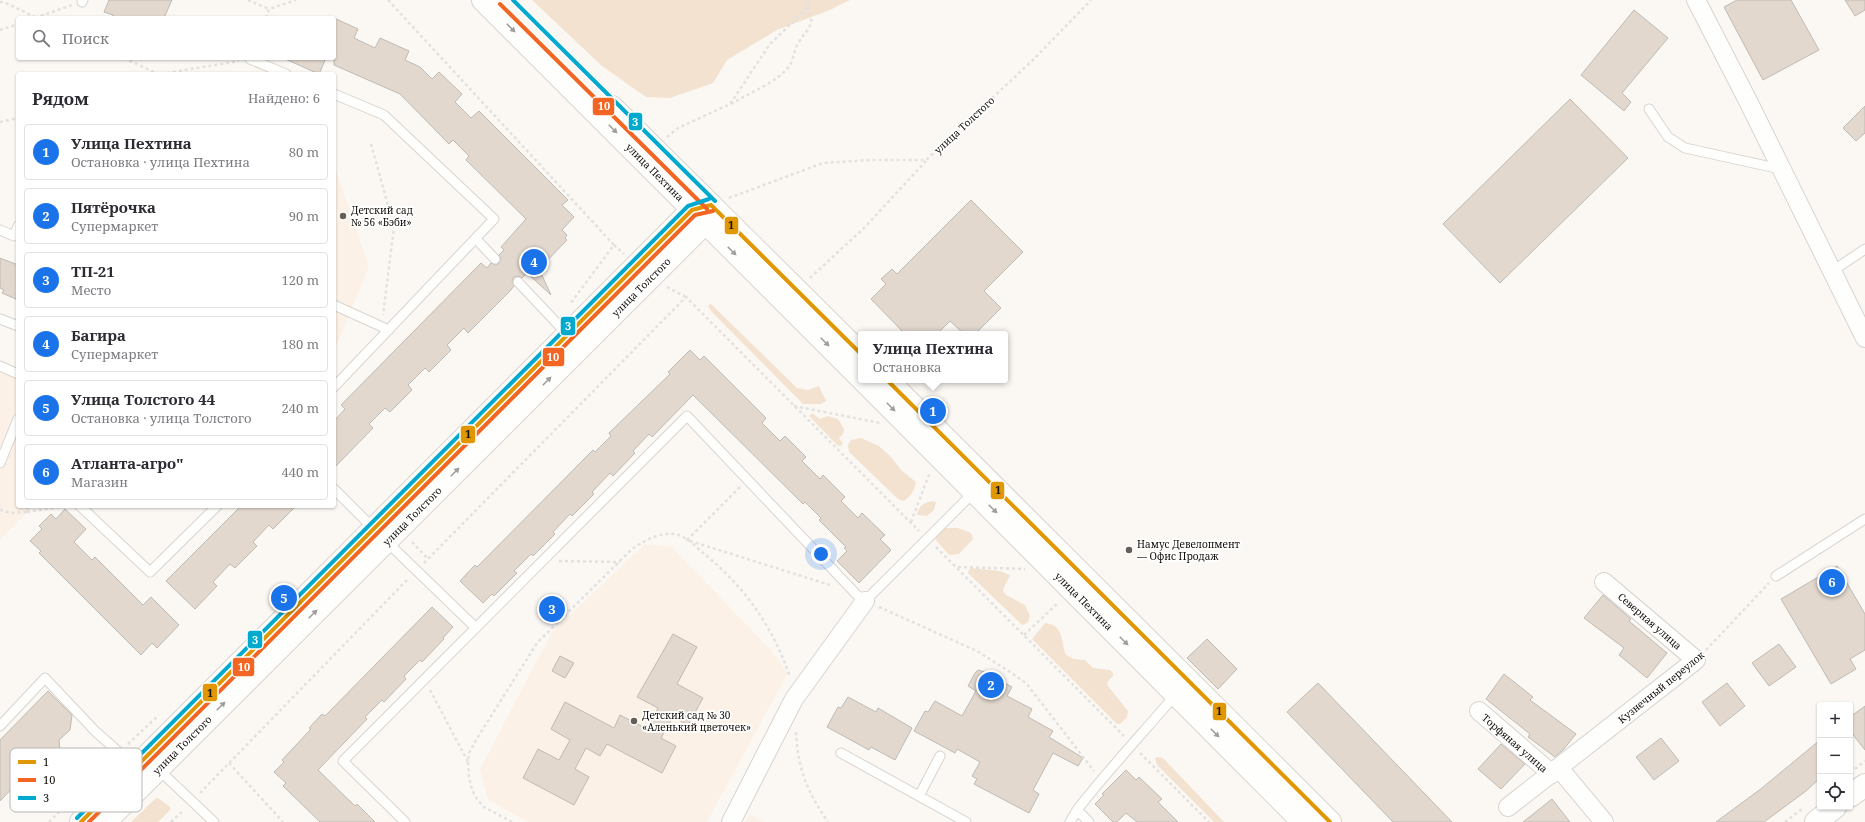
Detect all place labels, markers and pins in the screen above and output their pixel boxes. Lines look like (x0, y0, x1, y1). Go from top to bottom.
place label: Детский сад № 56 «Бэби» (351, 203, 413, 229)
marker: Детский сад № 56 «Бэби» (338, 211, 348, 221)
pin: 4 (521, 247, 547, 277)
pin: 1 (920, 396, 946, 426)
place label: Намус Девелопмент — Офис Продаж (1136, 537, 1241, 563)
marker: Намус Девелопмент — Офис Продаж (1124, 545, 1134, 555)
pin: 6 (1819, 567, 1845, 597)
pin: 5 (271, 583, 297, 613)
pin: 3 (539, 594, 565, 624)
pin: 2 (978, 670, 1004, 700)
place label: Детский сад № 30 «Аленький цветочек» (642, 708, 751, 734)
marker: Детский сад № 30 «Аленький цветочек» (629, 716, 639, 726)

